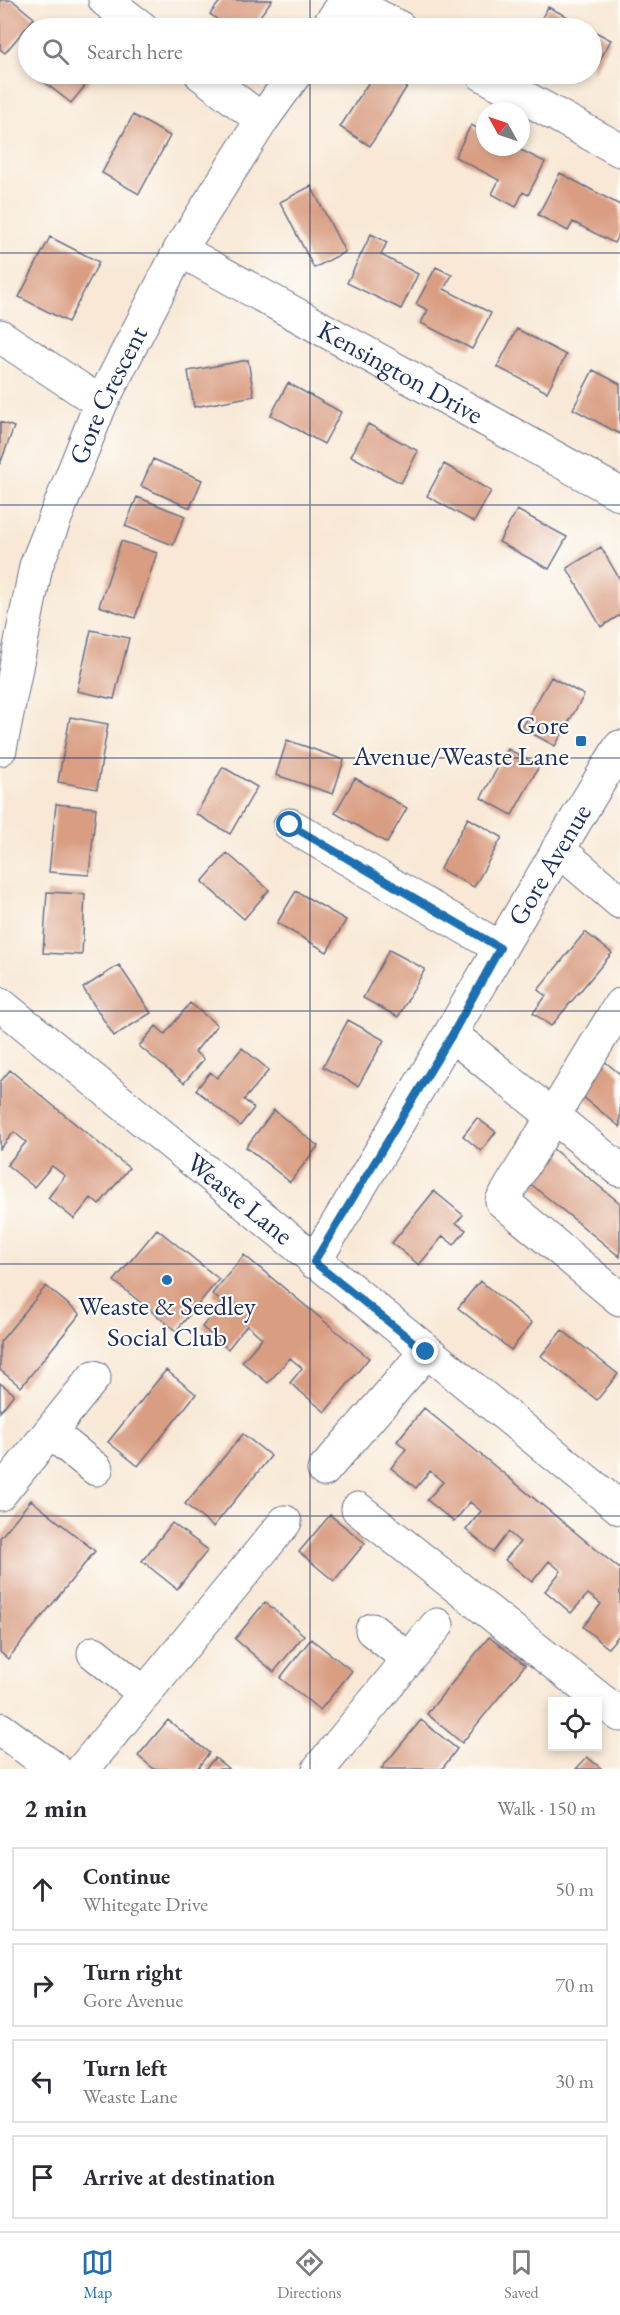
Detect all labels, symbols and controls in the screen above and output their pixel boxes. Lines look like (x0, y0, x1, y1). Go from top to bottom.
search box (18, 18, 602, 84)
icon: search (39, 35, 72, 68)
text: Search here (87, 37, 182, 66)
north arrow (476, 102, 530, 156)
street label: Kensington Drive (312, 312, 489, 432)
street label: Gore Crescent (60, 319, 155, 469)
place label: Gore Avenue/Weaste Lane (352, 707, 569, 773)
marker: Gore Avenue/Weaste Lane (574, 734, 588, 748)
street label: Gore Avenue (500, 797, 599, 932)
route start (276, 811, 302, 837)
street label: Weaste Lane (179, 1145, 301, 1252)
marker: Weaste & Seedley Social Club (160, 1273, 174, 1287)
place label: Weaste & Seedley Social Club (78, 1288, 256, 1354)
route end (412, 1338, 438, 1364)
map controls (548, 1697, 602, 1751)
button: locate (548, 1697, 602, 1751)
text: 2 min (24, 1791, 87, 1825)
text: Walk · 150 m (497, 1795, 596, 1821)
text: Continue (83, 1862, 170, 1891)
icon: ahead (26, 1873, 59, 1906)
text: 50 m (555, 1876, 594, 1902)
text: Whitegate Drive (83, 1891, 208, 1917)
text: Turn right (83, 1958, 182, 1987)
icon: right (26, 1969, 59, 2002)
text: 70 m (555, 1972, 594, 1998)
text: Gore Avenue (83, 1987, 183, 2013)
text: Turn left (83, 2054, 167, 2083)
icon: left (26, 2065, 59, 2098)
text: 30 m (555, 2068, 594, 2094)
text: Weaste Lane (83, 2083, 178, 2109)
icon: arrive (26, 2161, 59, 2194)
text: Arrive at destination (83, 2163, 275, 2192)
tab: Map (81, 2246, 114, 2303)
tab: Directions (277, 2246, 342, 2303)
tab: Saved (504, 2246, 539, 2303)

